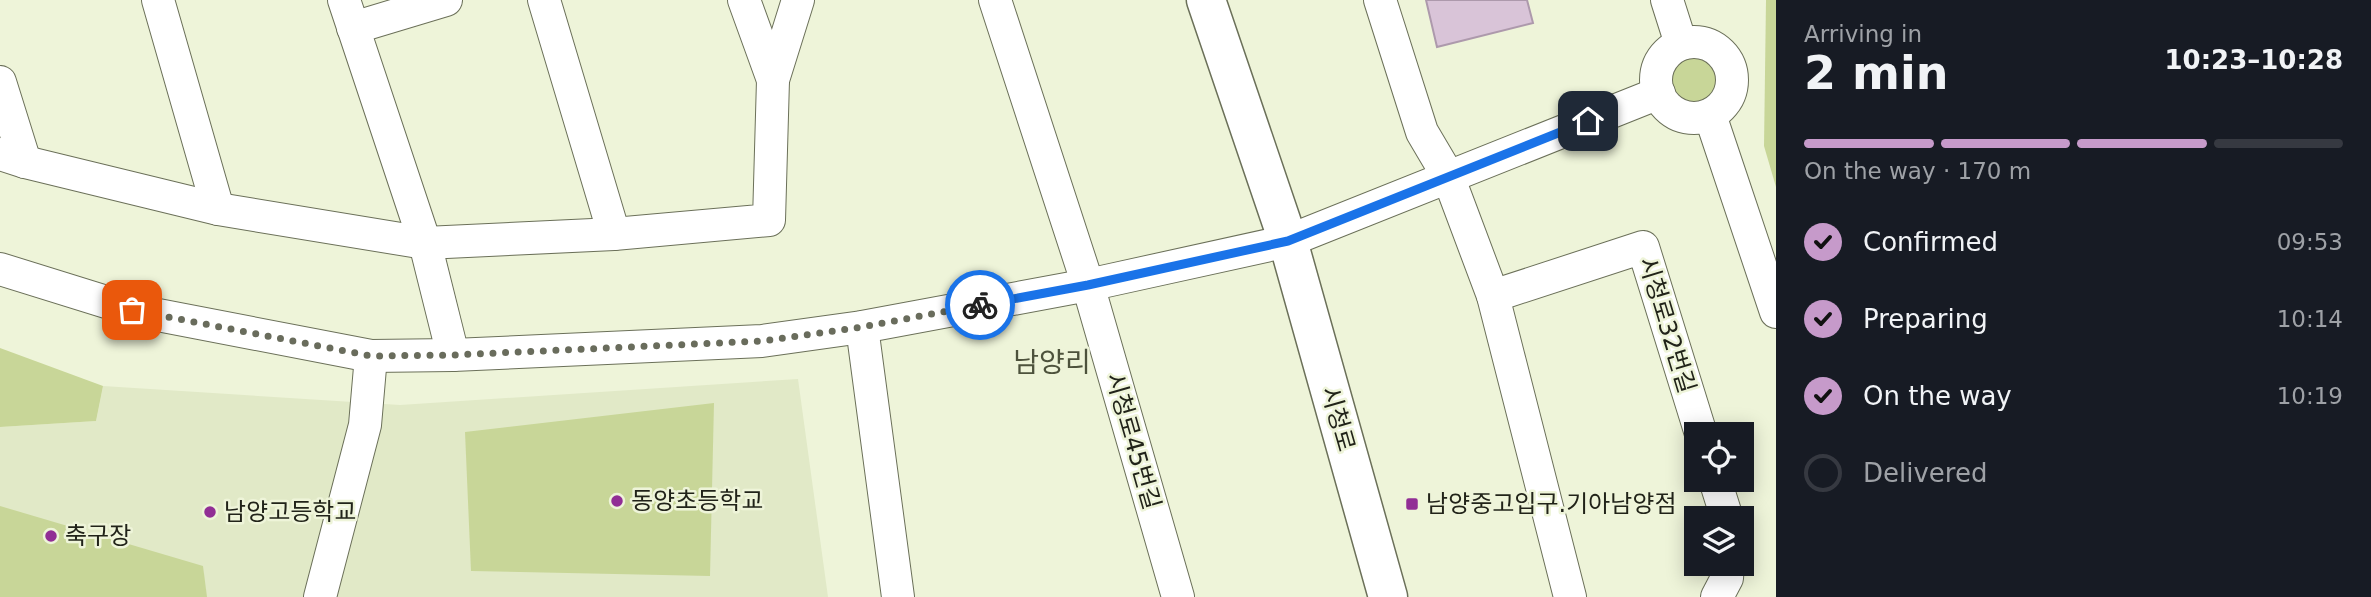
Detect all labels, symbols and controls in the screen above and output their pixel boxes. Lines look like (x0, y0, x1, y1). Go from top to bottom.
text: Arriving in (1804, 21, 1922, 47)
text: 10:23–10:28 (2164, 45, 2343, 75)
text: 2 min (1804, 46, 1948, 100)
pin (1558, 91, 1618, 151)
icon: home (1569, 102, 1607, 140)
text: On the way · 170 m (1804, 158, 2031, 184)
icon: check (1804, 223, 1842, 261)
text: Confirmed (1863, 227, 1998, 257)
text: 09:53 (2277, 229, 2343, 255)
street label: 시청로32번길 (1633, 254, 1701, 396)
courier (945, 270, 1015, 340)
pin (102, 280, 162, 340)
icon: bike (961, 286, 999, 324)
icon: bag (113, 291, 151, 329)
icon: check (1804, 300, 1842, 338)
text: Preparing (1863, 304, 1988, 334)
text: 10:14 (2277, 306, 2343, 332)
district label: 남양리 (1013, 346, 1091, 379)
street label: 시청로45번길 (1100, 369, 1166, 513)
icon: check (1804, 377, 1842, 415)
text: On the way (1863, 381, 2012, 411)
street label: 시청로 (1315, 383, 1361, 455)
text: 10:19 (2277, 383, 2343, 409)
map controls (1684, 422, 1754, 576)
button: locate (1684, 422, 1754, 492)
text: Delivered (1863, 458, 1987, 488)
place label: 동양초등학교 (631, 487, 763, 515)
place label: 남양중고입구.기아남양점 (1426, 490, 1677, 518)
marker: 동양초등학교 (609, 493, 625, 509)
marker: 남양중고입구.기아남양점 (1404, 496, 1420, 512)
place label: 남양고등학교 (224, 498, 356, 526)
marker: 남양고등학교 (202, 504, 218, 520)
button: layers (1684, 506, 1754, 576)
place label: 축구장 (65, 522, 131, 550)
marker: 축구장 (43, 528, 59, 544)

